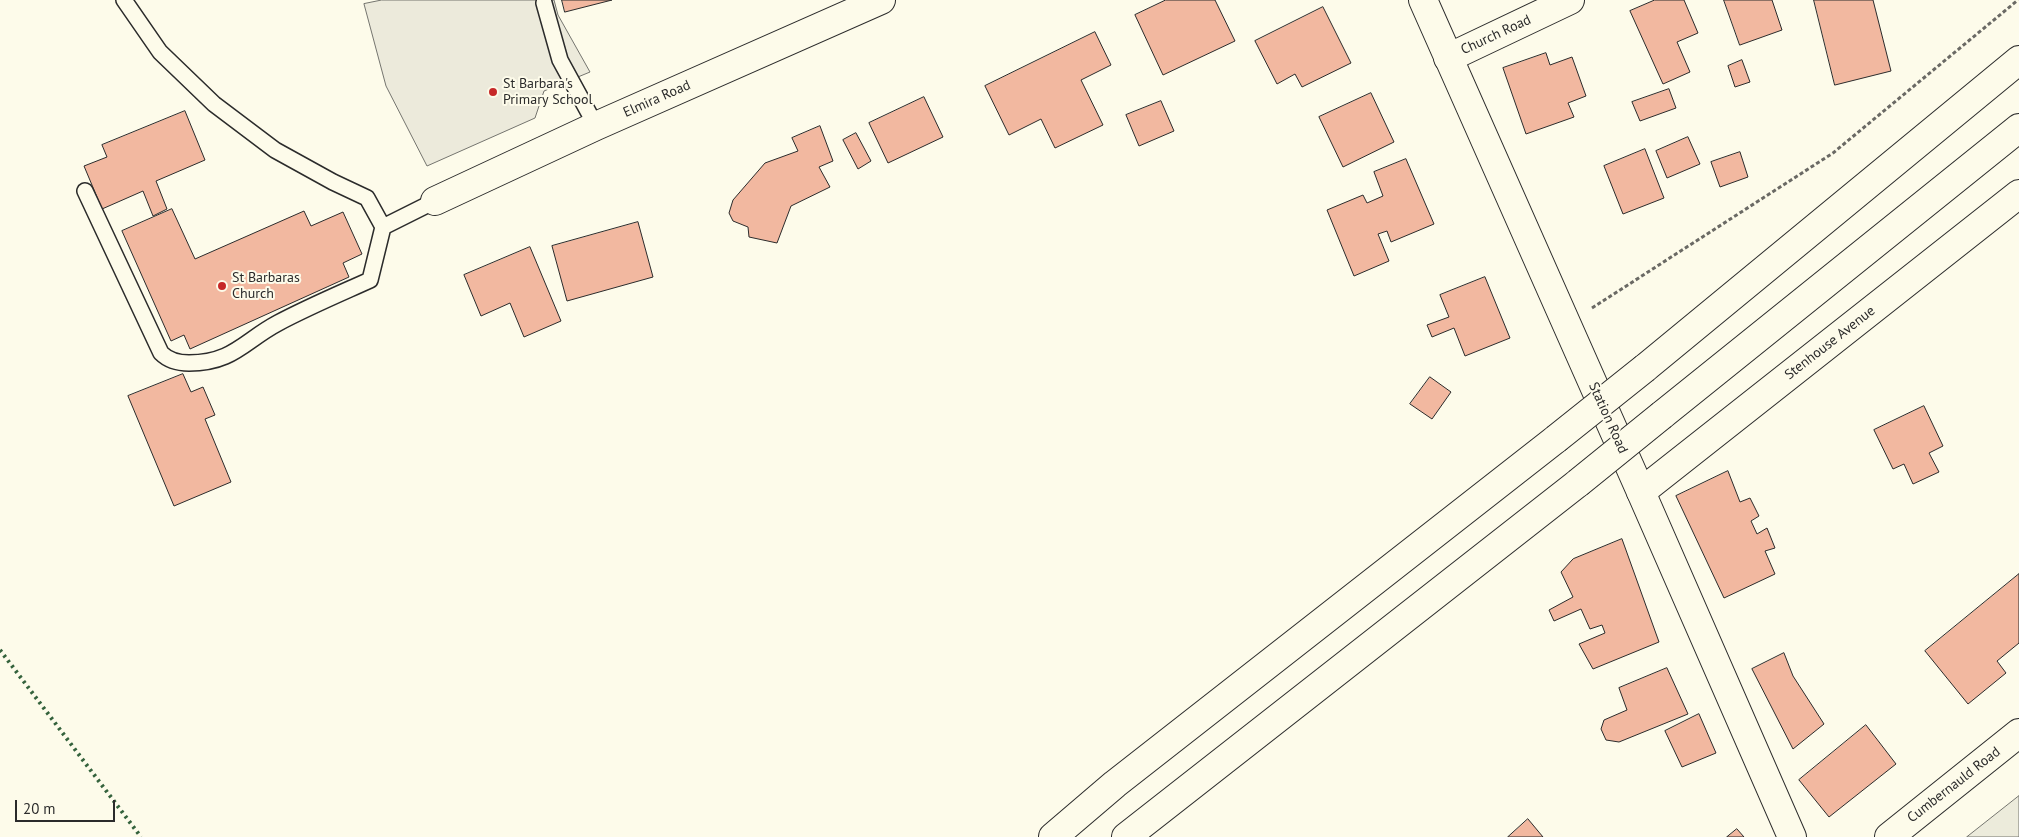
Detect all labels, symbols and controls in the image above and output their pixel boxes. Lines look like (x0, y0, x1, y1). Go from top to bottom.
street label: Church Road (1458, 11, 1534, 59)
place label: St Barbara's Primary School (503, 76, 593, 108)
street label: Elmira Road (621, 77, 693, 121)
marker: St Barbara's Primary School (487, 86, 499, 98)
place label: St Barbaras Church (232, 270, 300, 302)
marker: St Barbaras Church (216, 280, 228, 292)
street label: Stenhouse Avenue (1781, 303, 1879, 383)
street label: Station Road (1585, 380, 1631, 456)
street label: Cumbernauld Road (1904, 744, 2004, 826)
scale bar (18, 790, 118, 822)
text: 20 m (23, 799, 56, 818)

